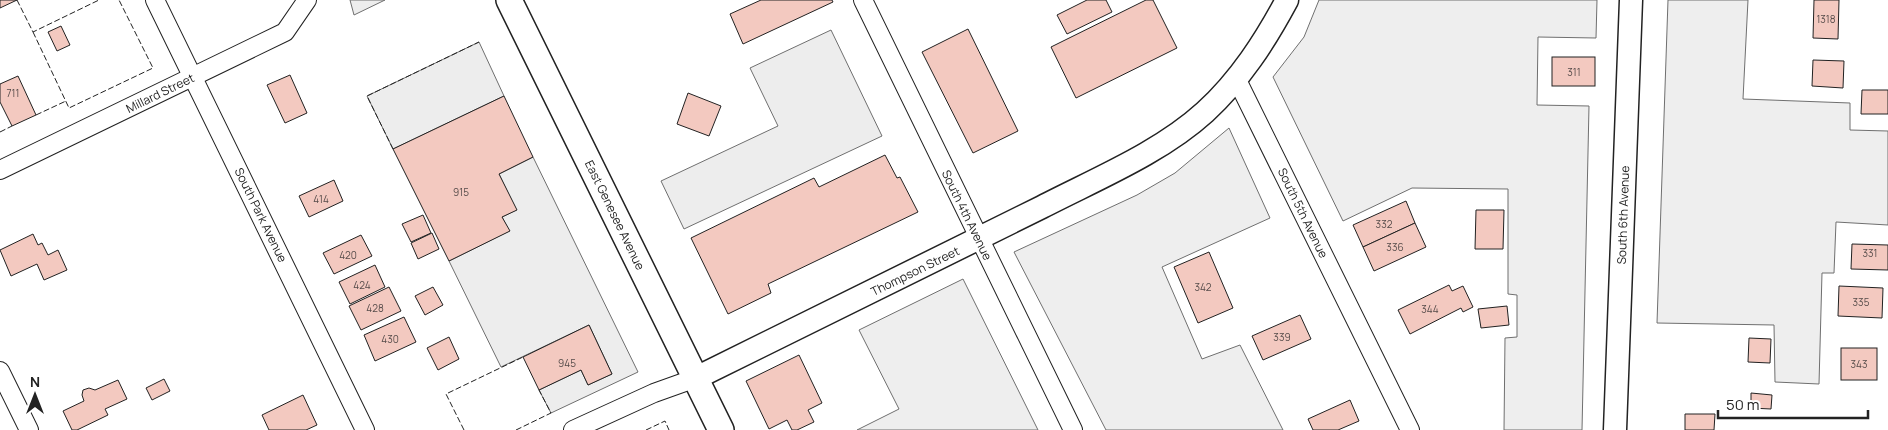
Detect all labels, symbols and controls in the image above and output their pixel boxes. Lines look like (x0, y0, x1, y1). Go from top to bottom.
house number: 1318 (1816, 12, 1836, 26)
house number: 311 (1567, 65, 1581, 79)
street label: Millard Street (123, 69, 197, 117)
house number: 711 (7, 86, 19, 100)
street label: East Genesee Avenue (581, 157, 649, 273)
street label: South Park Avenue (231, 165, 291, 265)
street label: South 5th Avenue (1274, 165, 1332, 261)
street label: South 6th Avenue (1613, 165, 1633, 265)
street label: South 4th Avenue (938, 167, 996, 263)
house number: 915 (453, 185, 469, 199)
house number: 414 (313, 192, 329, 206)
house number: 332 (1376, 217, 1393, 231)
house number: 336 (1386, 240, 1404, 254)
street label: Thompson Street (868, 242, 962, 300)
house number: 331 (1863, 246, 1877, 260)
house number: 420 (339, 248, 357, 262)
house number: 424 (353, 278, 371, 292)
house number: 342 (1194, 280, 1212, 294)
house number: 335 (1853, 295, 1870, 309)
house number: 428 (366, 301, 384, 315)
house number: 344 (1421, 302, 1439, 316)
house number: 339 (1273, 330, 1291, 344)
house number: 430 (381, 332, 399, 346)
house number: 945 (558, 356, 576, 370)
house number: 343 (1851, 357, 1867, 371)
north arrow (10, 370, 60, 420)
text: N (30, 372, 40, 391)
scale bar (1718, 388, 1868, 420)
text: 50 m (1726, 394, 1760, 415)

